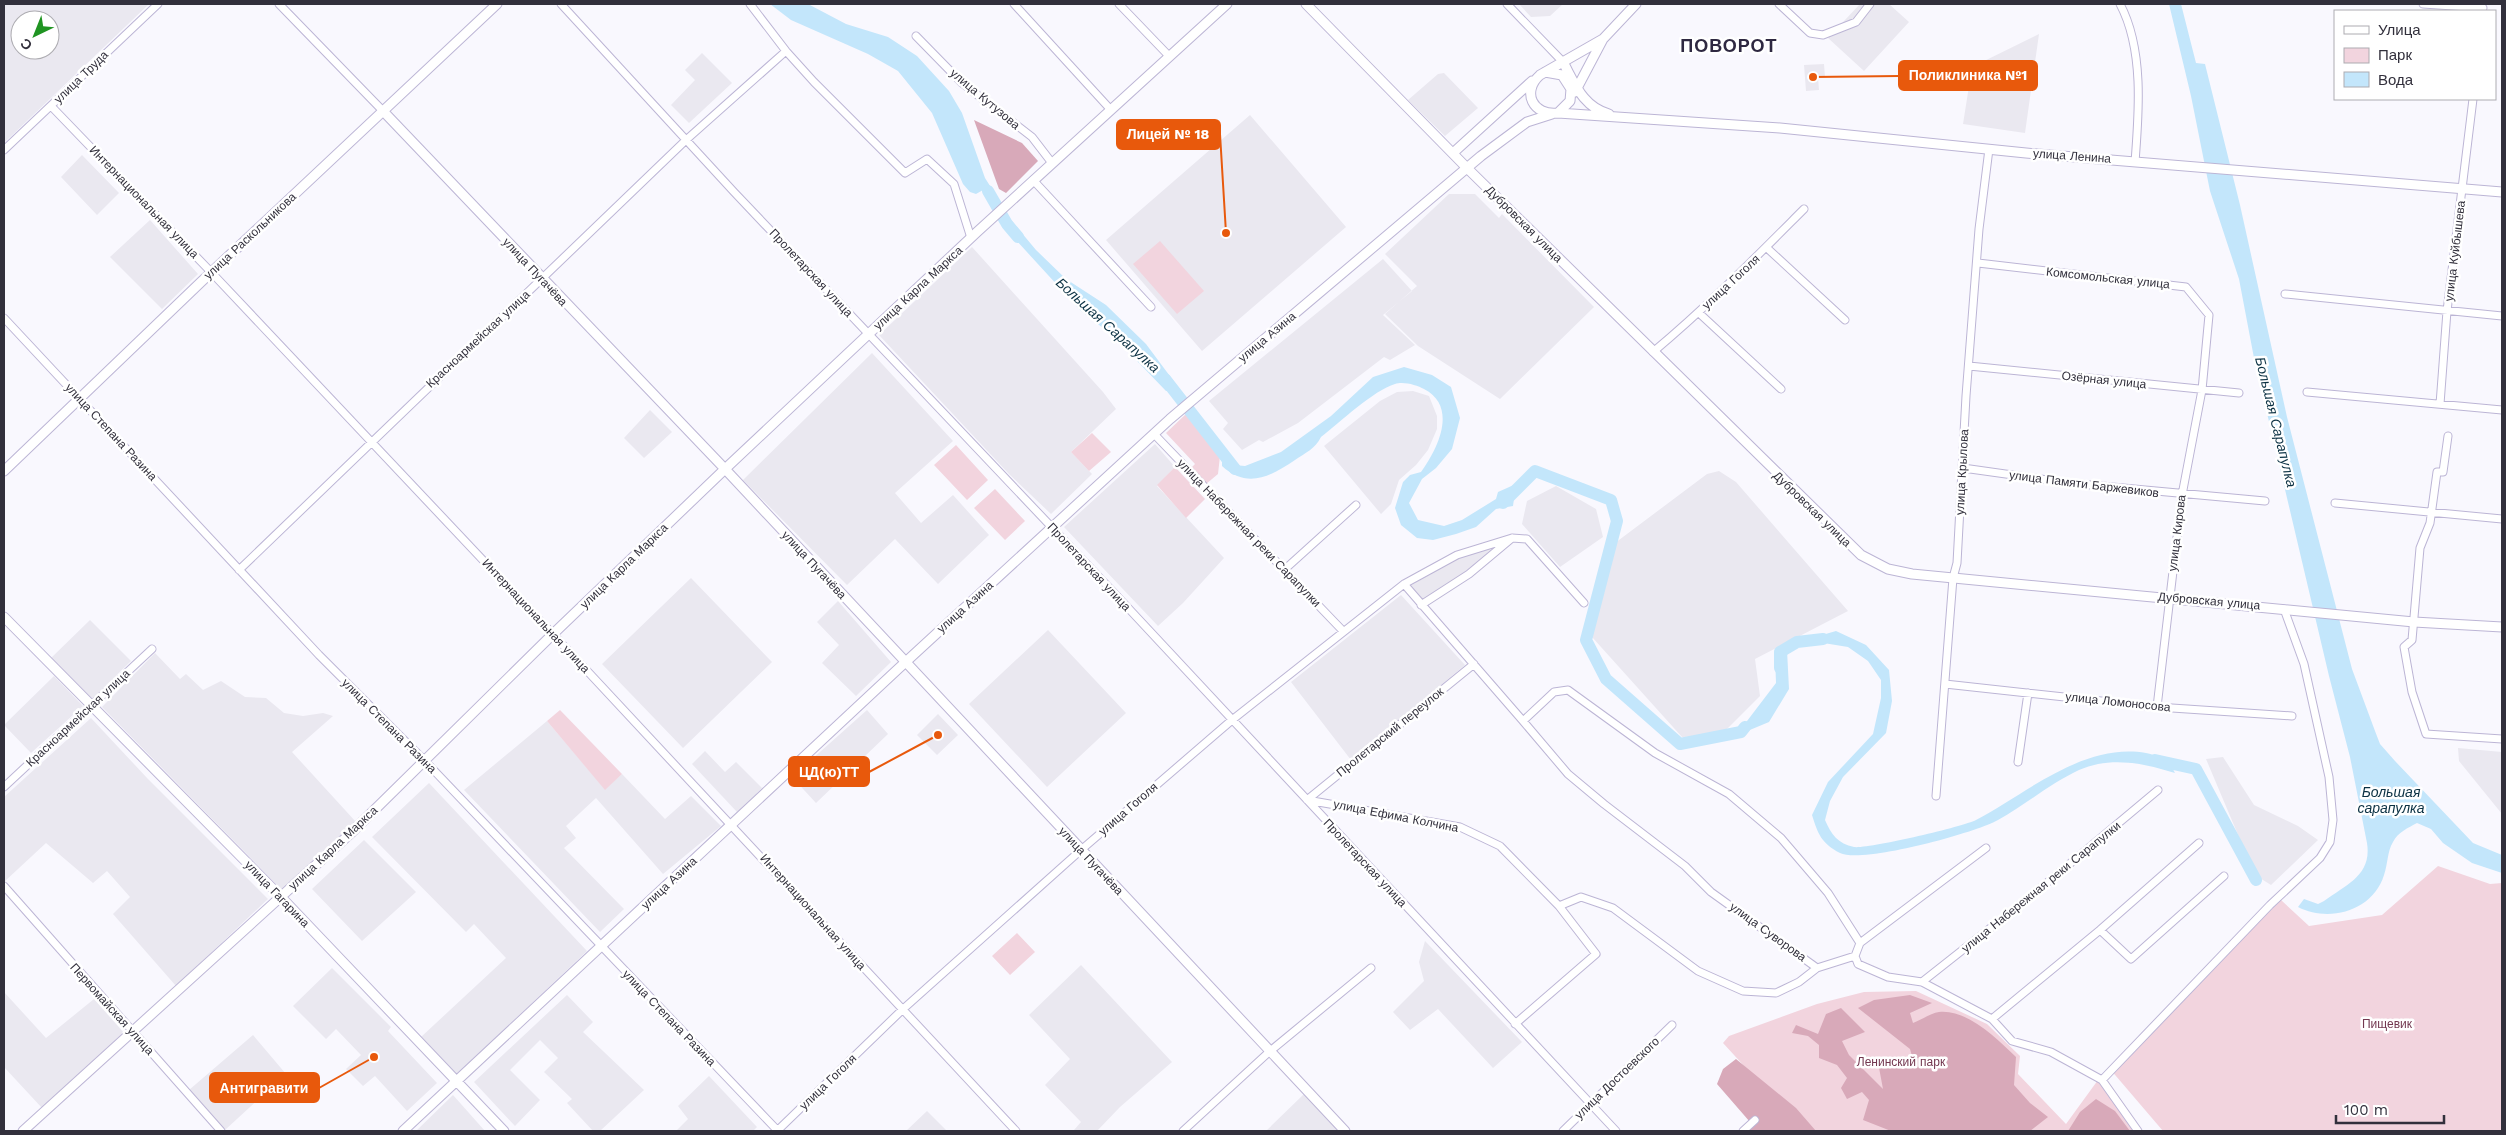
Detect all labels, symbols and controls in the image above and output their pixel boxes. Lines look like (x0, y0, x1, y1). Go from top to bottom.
north arrow (10, 10, 60, 60)
legend (2334, 10, 2496, 100)
text: Улица (2378, 21, 2421, 39)
text: С (17, 35, 35, 54)
district label: ПОВОРОТ (1680, 35, 1778, 56)
text: Парк (2378, 46, 2412, 64)
street label: улица Труда (51, 48, 111, 106)
callout: Поликлиника №1 (1899, 61, 2037, 90)
street label: улица Кутузова (947, 66, 1023, 132)
text: Поликлиника №1 (1909, 67, 2027, 83)
text: Вода (2378, 71, 2414, 89)
callout: Лицей № 18 (1117, 120, 1220, 149)
text: Лицей № 18 (1127, 126, 1209, 142)
street label: Интернациональная улица (87, 143, 202, 261)
street label: улица Ленина (2032, 146, 2112, 166)
street label: Дубровская улица (1483, 183, 1566, 266)
street label: улица Раскольникова (201, 189, 299, 282)
street label: улица Куйбышева (2442, 199, 2468, 302)
street label: Пролетарская улица (767, 226, 856, 320)
street label: улица Пугачёва (500, 235, 570, 309)
street label: улица Карла Маркса (871, 243, 966, 333)
street label: улица Гоголя (1699, 252, 1763, 312)
street label: Комсомольская улица (2045, 265, 2171, 291)
water label: Большая Сарапулка (1053, 274, 1163, 376)
street label: Красноармейская улица (423, 287, 533, 391)
street label: улица Азина (1235, 309, 1299, 365)
water label: Большая Сарапулка (2252, 355, 2300, 489)
street label: Озёрная улица (2061, 369, 2147, 391)
street label: улица Степана Разина (62, 380, 160, 484)
street label: улица Крылова (1953, 428, 1971, 515)
street label: улица Набережная реки Сарапулки (1174, 456, 1324, 610)
street label: Дубровская улица (1770, 468, 1854, 550)
street label: улица Памяти Баржевиков (2008, 468, 2160, 500)
street label: улица Кирова (2165, 494, 2189, 572)
street label: улица Карла Маркса (577, 520, 671, 611)
street label: Пролетарская улица (1045, 520, 1134, 614)
street label: улица Пугачёва (779, 528, 849, 602)
street label: Интернациональная улица (479, 556, 593, 676)
street label: улица Азина (934, 578, 996, 636)
street label: Дубровская улица (2157, 590, 2261, 612)
street label: Красноармейская улица (23, 666, 133, 770)
street label: улица Степана Разина (339, 676, 439, 776)
street label: Пролетарский переулок (1334, 684, 1447, 779)
street label: улица Ломоносова (2065, 690, 2172, 715)
callout: ЦД(ю)ТТ (789, 757, 869, 786)
text: ЦД(ю)ТТ (799, 764, 860, 780)
street label: улица Гоголя (1096, 780, 1160, 838)
water label: Большая сарапулка (2357, 784, 2425, 816)
street label: улица Ефима Колчина (1332, 797, 1460, 835)
street label: улица Карла Маркса (286, 803, 381, 893)
street label: Пролетарская улица (1321, 816, 1410, 910)
street label: улица Набережная реки Сарапулки (1959, 819, 2123, 955)
street label: улица Пугачёва (1056, 824, 1126, 898)
street label: Интернациональная улица (757, 851, 869, 973)
street label: улица Азина (638, 854, 700, 912)
street label: улица Гагарина (242, 858, 312, 930)
street label: улица Суворова (1727, 900, 1809, 965)
street label: Первомайская улица (67, 960, 157, 1058)
street label: улица Степана Разина (620, 967, 719, 1069)
park label: Пищевик (2362, 1017, 2413, 1031)
street label: улица Достоевского (1572, 1034, 1662, 1122)
street label: улица Гоголя (797, 1051, 859, 1113)
park label: Ленинский парк (1857, 1055, 1946, 1069)
callout: Антигравити (210, 1073, 319, 1102)
text: Антигравити (220, 1080, 308, 1096)
scale bar (2336, 1092, 2444, 1124)
text: 100 m (2344, 1101, 2388, 1119)

